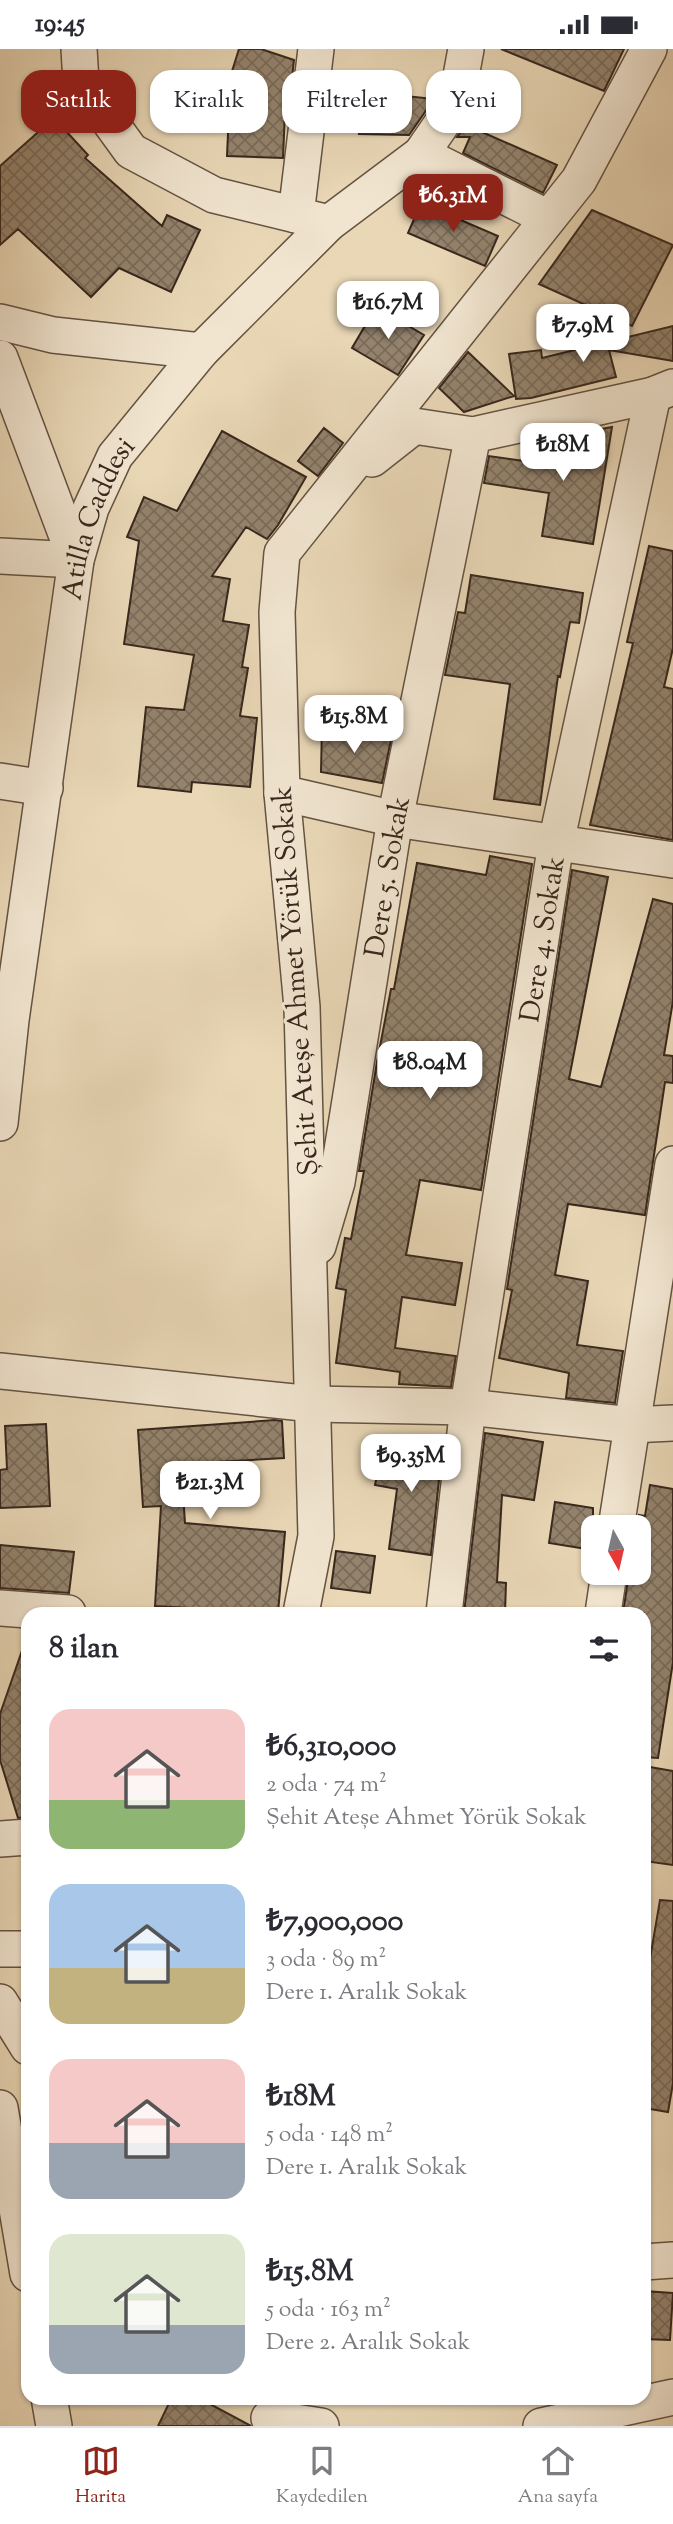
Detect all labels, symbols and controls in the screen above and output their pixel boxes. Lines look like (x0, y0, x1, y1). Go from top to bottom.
text: 19:45 (35, 6, 85, 43)
chip: Satılık (21, 70, 136, 133)
chip: Kiralık (150, 70, 268, 133)
chip: Filtreler (282, 70, 412, 133)
chip: Yeni (426, 70, 521, 133)
pin: ₺6.31M (396, 174, 510, 234)
text: ₺6.31M (419, 180, 487, 213)
pin: ₺16.7M (331, 281, 445, 341)
text: ₺16.7M (353, 287, 423, 320)
pin: ₺7.9M (534, 305, 632, 364)
text: ₺7.9M (552, 310, 614, 343)
pin: ₺18M (522, 423, 604, 483)
street label: Atilla Caddesi (54, 429, 146, 603)
text: ₺18M (536, 429, 590, 462)
pin: ₺15.8M (297, 695, 411, 755)
text: ₺15.8M (320, 701, 388, 734)
street label: Şehit Ateşe Ahmet Yörük Sokak (263, 785, 331, 1177)
street label: Dere 5. Sokak (356, 793, 422, 961)
street label: Dere 4. Sokak (511, 854, 577, 1025)
pin: ₺8.04M (373, 1041, 487, 1101)
text: ₺8.04M (393, 1047, 467, 1080)
pin: ₺9.35M (354, 1435, 468, 1494)
text: ₺9.35M (377, 1440, 445, 1473)
pin: ₺21.3M (153, 1461, 267, 1521)
text: ₺21.3M (176, 1467, 244, 1500)
north arrow (581, 1515, 651, 1585)
map controls (581, 1515, 651, 1585)
text: 8 ilan (49, 1628, 119, 1671)
icon: filters (585, 1630, 623, 1668)
text: ₺6,310,000 (266, 1726, 396, 1769)
icon: home (105, 1737, 189, 1821)
text: 2 oda · 74 m² (266, 1769, 387, 1802)
text: Şehit Ateşe Ahmet Yörük Sokak (266, 1802, 587, 1835)
text: ₺7,900,000 (266, 1901, 403, 1944)
icon: home (105, 1912, 189, 1996)
text: 3 oda · 89 m² (266, 1944, 386, 1977)
text: Dere 1. Aralık Sokak (266, 1977, 467, 2010)
text: ₺18M (266, 2076, 336, 2119)
icon: home (105, 2087, 189, 2171)
text: 5 oda · 148 m² (266, 2119, 393, 2152)
text: Dere 1. Aralık Sokak (266, 2152, 467, 2185)
text: ₺15.8M (266, 2251, 353, 2294)
icon: home (105, 2262, 189, 2346)
text: 5 oda · 163 m² (266, 2294, 391, 2327)
text: Dere 2. Aralık Sokak (266, 2327, 470, 2360)
tab: Harita (75, 2442, 126, 2511)
tab: Kaydedilen (276, 2442, 368, 2511)
tab: Ana sayfa (518, 2442, 598, 2511)

